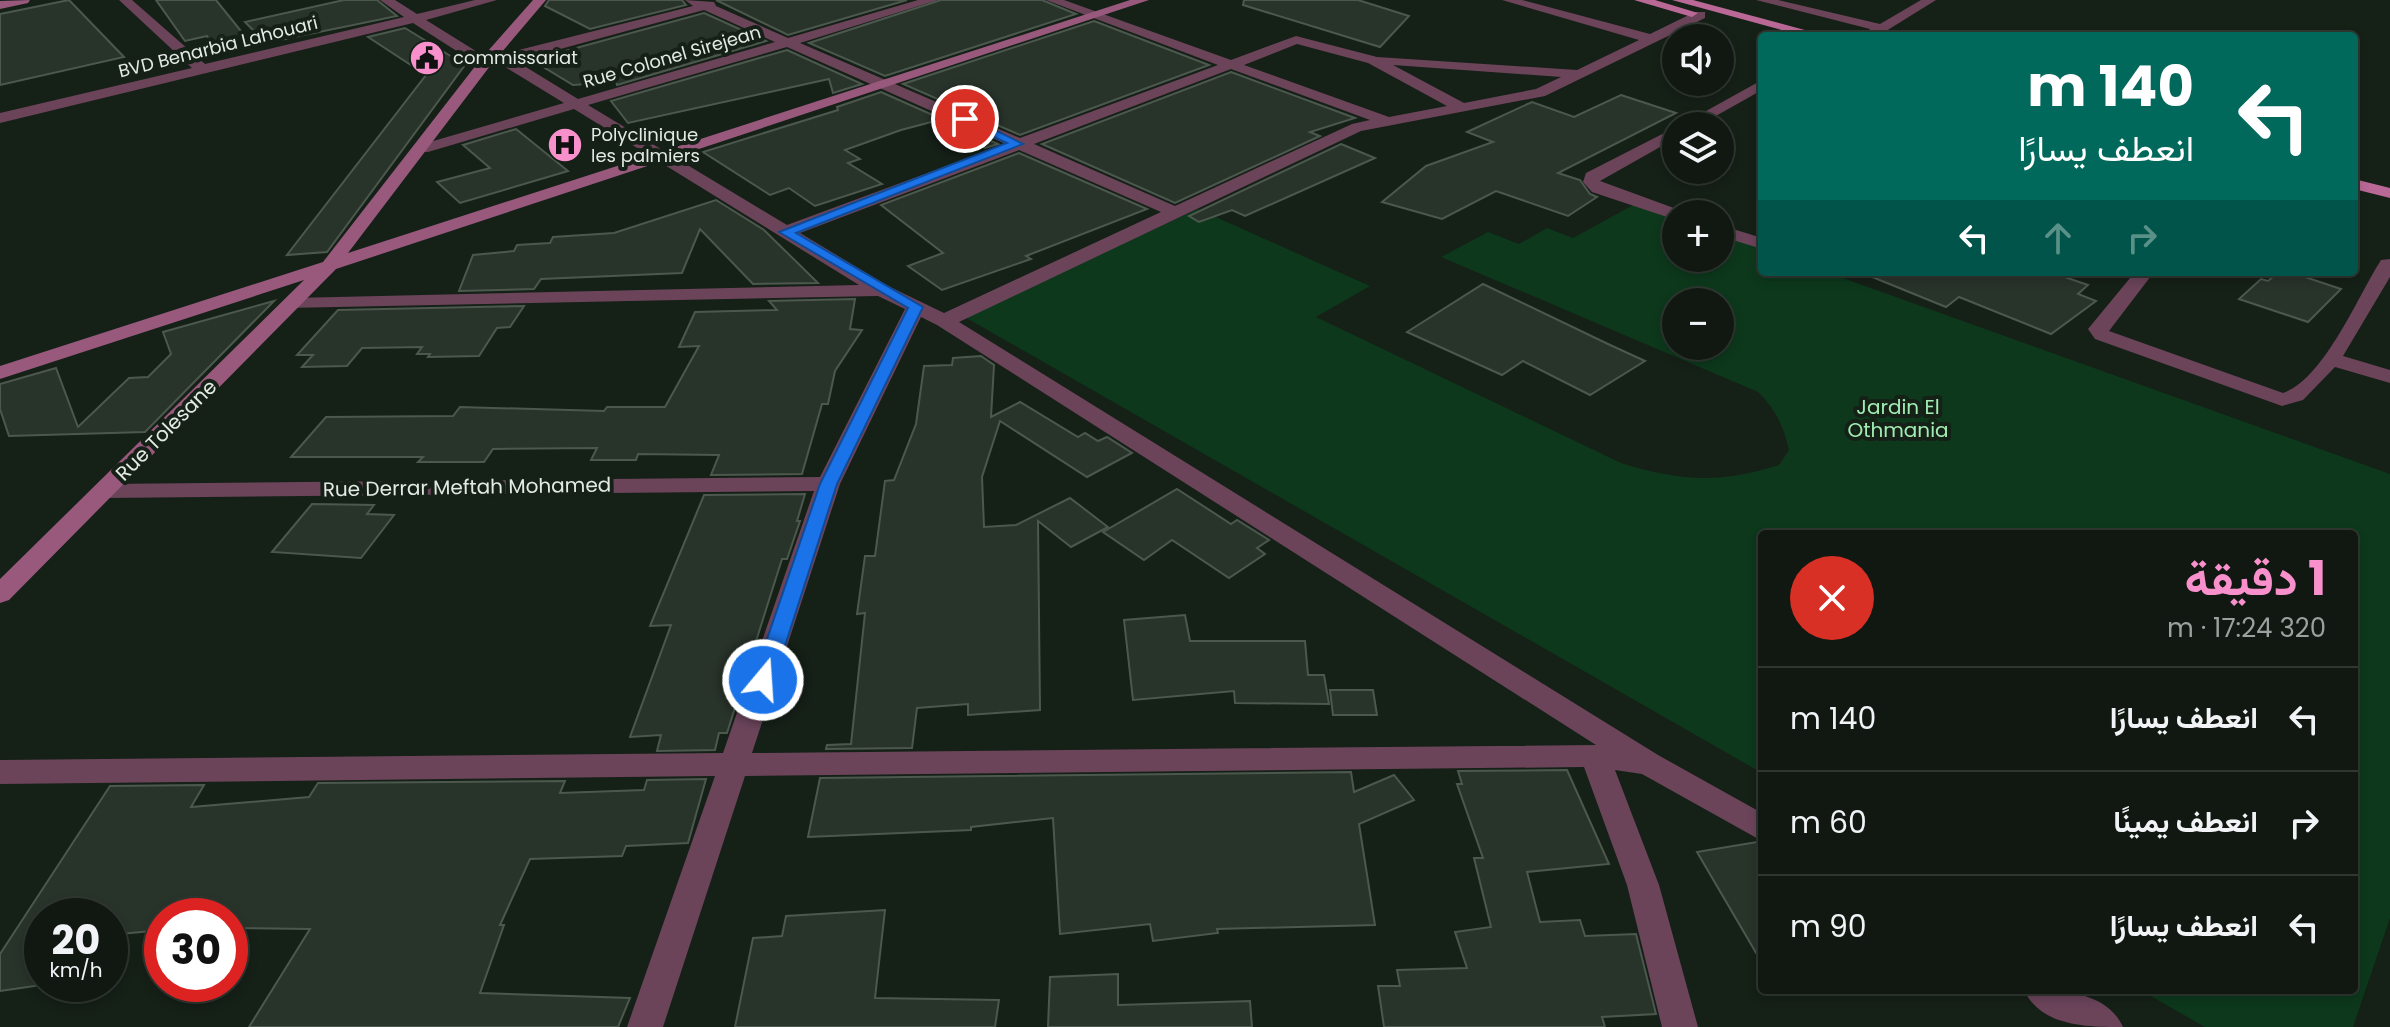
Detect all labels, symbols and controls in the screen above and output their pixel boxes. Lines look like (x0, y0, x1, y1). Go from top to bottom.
street label: BVD Benarbia Lahouari (116, 10, 320, 83)
street label: Rue Colonel Sirejean (580, 19, 764, 94)
map controls (1662, 24, 1734, 360)
button: sound (1662, 24, 1734, 96)
public building icon: commissariat (408, 39, 446, 77)
place label: commissariat (453, 45, 578, 70)
text: 140 m (2027, 47, 2194, 126)
icon: left (2222, 64, 2326, 168)
pin (931, 85, 999, 153)
icon: arrive (943, 97, 987, 141)
button: layers (1662, 112, 1734, 184)
place label: Polyclinique les palmiers (591, 122, 700, 168)
text: انعطف يسارًا (2018, 123, 2194, 174)
hospital icon: Polyclinique les palmiers (546, 126, 584, 164)
button: + (1662, 200, 1734, 272)
icon: left (1952, 216, 1996, 260)
icon: ahead (2036, 216, 2080, 260)
icon: right (2120, 216, 2164, 260)
button: − (1662, 288, 1734, 360)
street label: Rue Tolesane (109, 373, 223, 487)
park label: Jardin El Othmania (1847, 393, 1949, 444)
street label: Rue Derrar Meftah Mohamed (323, 470, 611, 504)
text: 1 دقيقة (2185, 545, 2326, 612)
button: close (1790, 556, 1874, 640)
text: 320 m · 17:24 (2167, 610, 2326, 646)
position arrow (721, 638, 805, 722)
text: انعطف يسارًا (2110, 696, 2258, 739)
text: 140 m (1790, 697, 1876, 740)
icon: left (2282, 697, 2326, 741)
text: انعطف يمينًا (2113, 800, 2258, 843)
text: 60 m (1790, 801, 1867, 844)
icon: right (2282, 801, 2326, 845)
speed limit sign: 30 (144, 898, 248, 1002)
text: انعطف يسارًا (2110, 904, 2258, 947)
text: 90 m (1790, 905, 1867, 948)
icon: left (2282, 905, 2326, 949)
text: 20 (52, 912, 100, 968)
text: km/h (49, 956, 103, 984)

